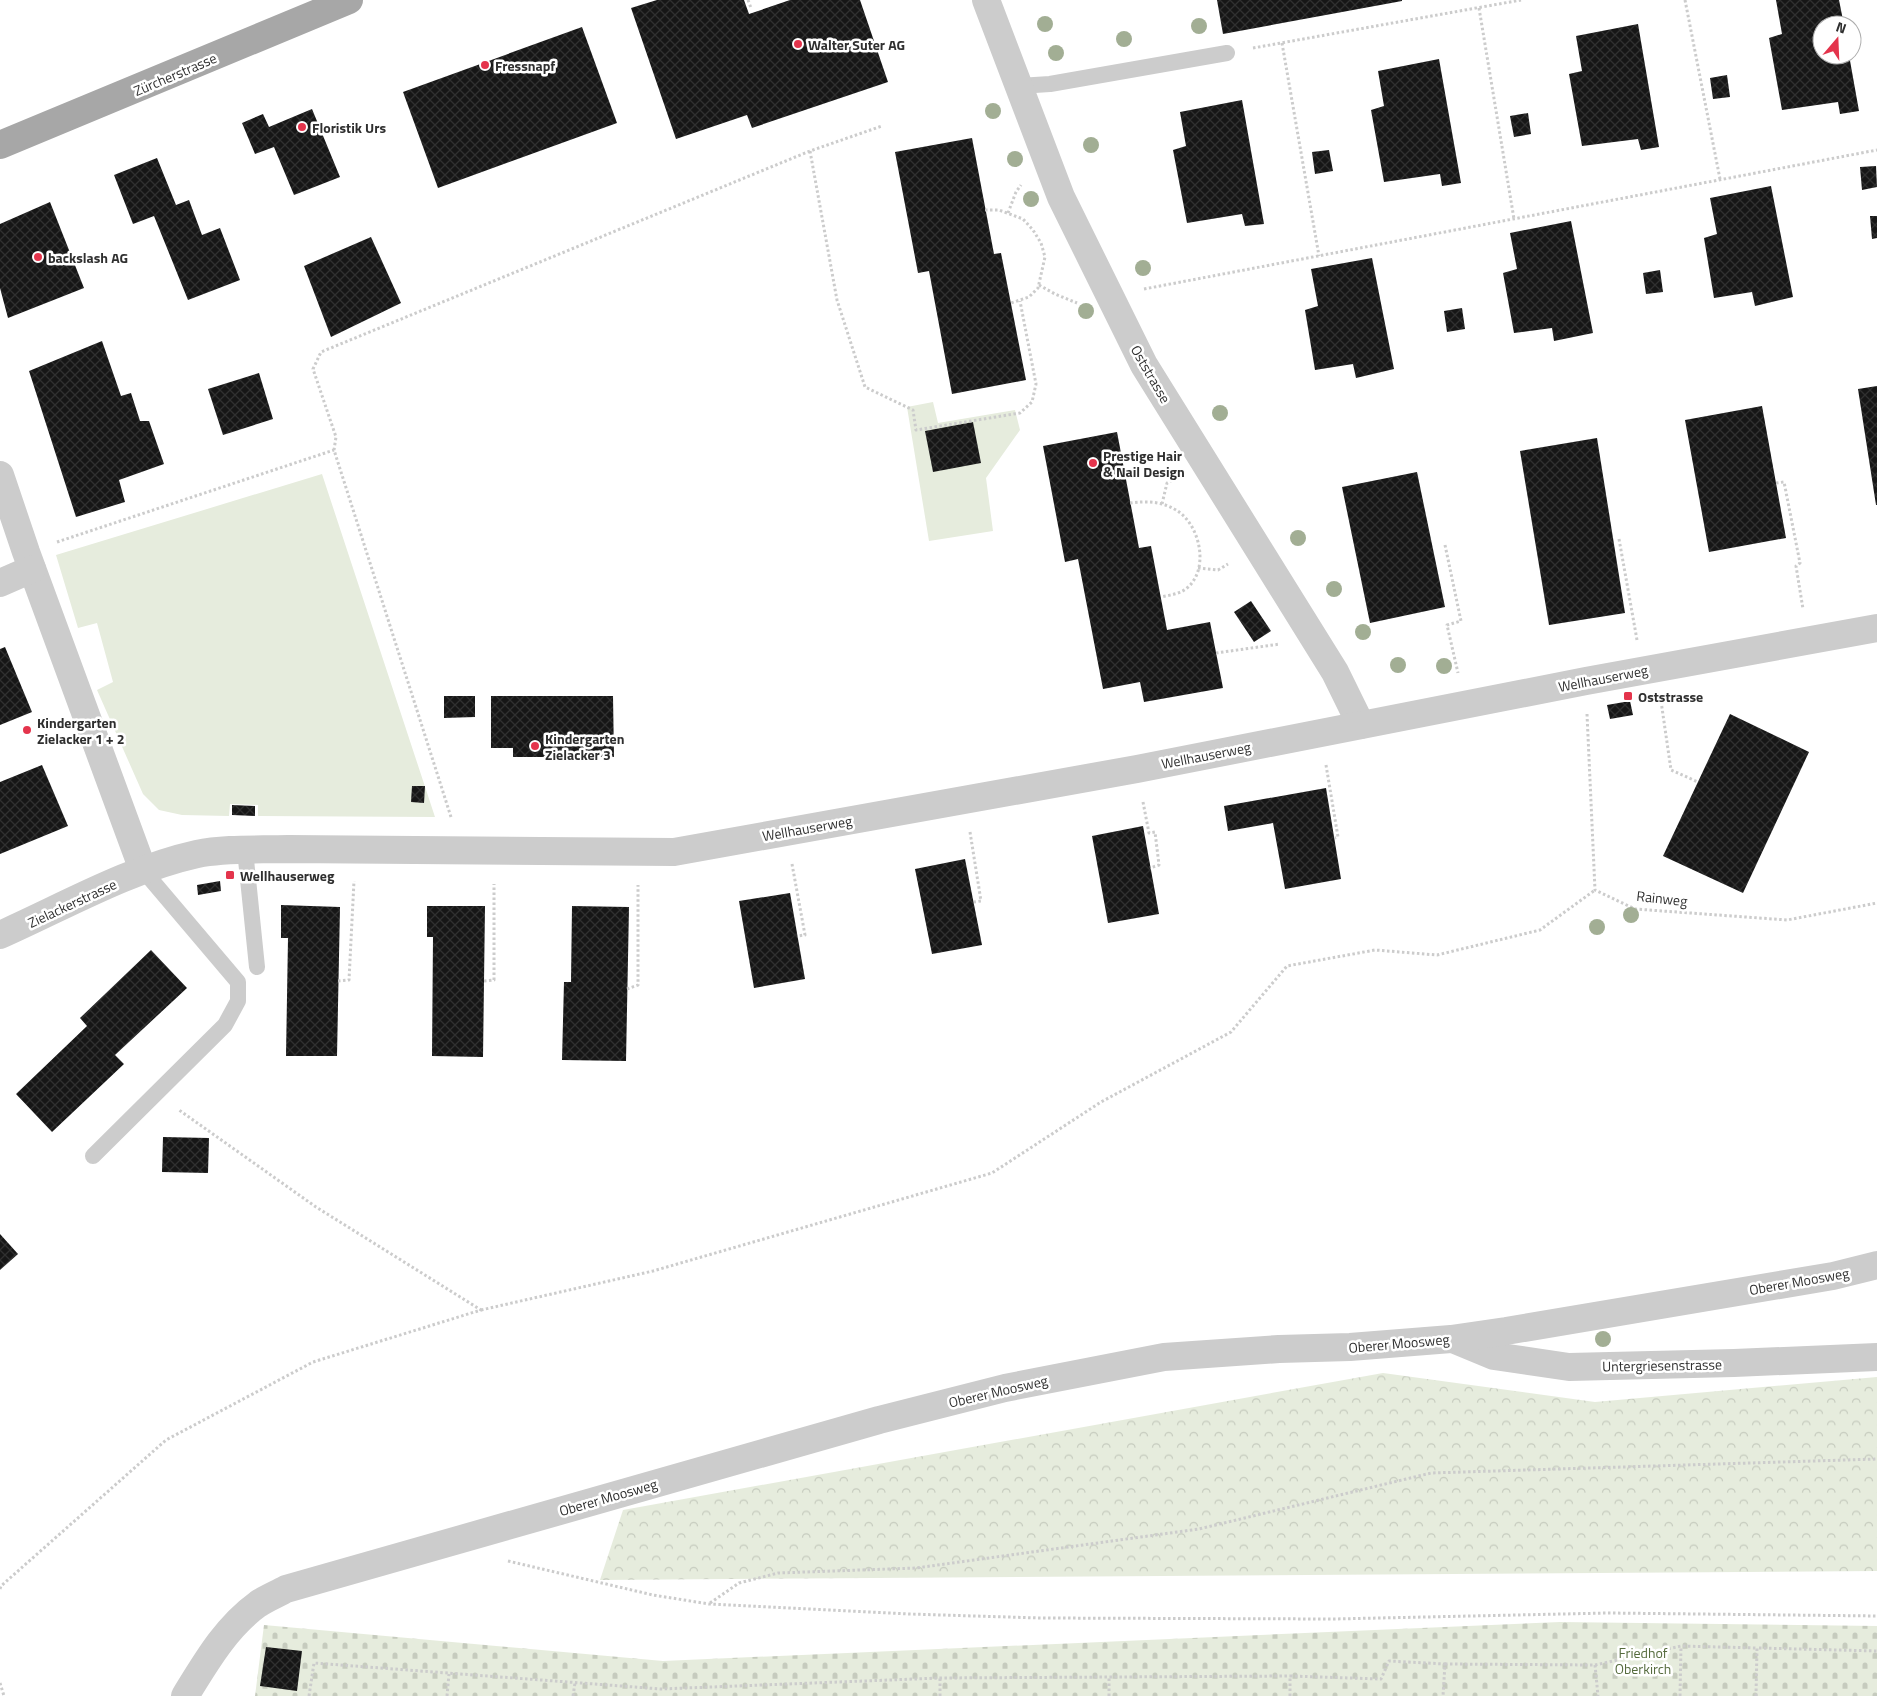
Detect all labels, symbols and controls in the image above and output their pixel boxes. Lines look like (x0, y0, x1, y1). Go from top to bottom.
north arrow (1812, 15, 1862, 65)
text: N (1833, 16, 1849, 39)
place label: Walter Suter AG (808, 34, 905, 55)
marker: Walter Suter AG (792, 38, 804, 50)
street label: Zürcherstrasse (130, 47, 220, 101)
place label: Fressnapf (495, 55, 555, 76)
marker: Fressnapf (479, 59, 491, 71)
place label: Floristik Urs (312, 117, 386, 138)
marker: Floristik Urs (296, 121, 308, 133)
place label: backslash AG (48, 247, 128, 268)
marker: backslash AG (32, 251, 44, 263)
street label: Oststrasse (1126, 341, 1176, 407)
place label: Prestige Hair & Nail Design (1103, 445, 1185, 482)
marker: Prestige Hair & Nail Design (1087, 457, 1099, 469)
street label: Wellhauserweg (1556, 659, 1650, 697)
place label: Oststrasse (1638, 686, 1703, 707)
marker: Oststrasse (1622, 690, 1634, 702)
place label: Kindergarten Zielacker 1 + 2 (37, 712, 125, 749)
marker: Kindergarten Zielacker 1 + 2 (21, 724, 33, 736)
place label: Kindergarten Zielacker 3 (545, 728, 625, 765)
street label: Wellhauserweg (1159, 736, 1253, 774)
marker: Kindergarten Zielacker 3 (529, 740, 541, 752)
street label: Wellhauserweg (760, 810, 854, 846)
place label: Wellhauserweg (240, 865, 335, 886)
marker: Wellhauserweg (224, 869, 236, 881)
street label: Zielackerstrasse (24, 873, 120, 933)
street label: Rainweg (1636, 885, 1688, 911)
street label: Oberer Moosweg (1747, 1262, 1851, 1300)
street label: Oberer Moosweg (1348, 1328, 1450, 1358)
street label: Untergriesenstrasse (1602, 1353, 1722, 1377)
street label: Oberer Moosweg (946, 1369, 1050, 1413)
street label: Oberer Moosweg (556, 1473, 660, 1521)
park label: Friedhof Oberkirch (1615, 1642, 1671, 1679)

